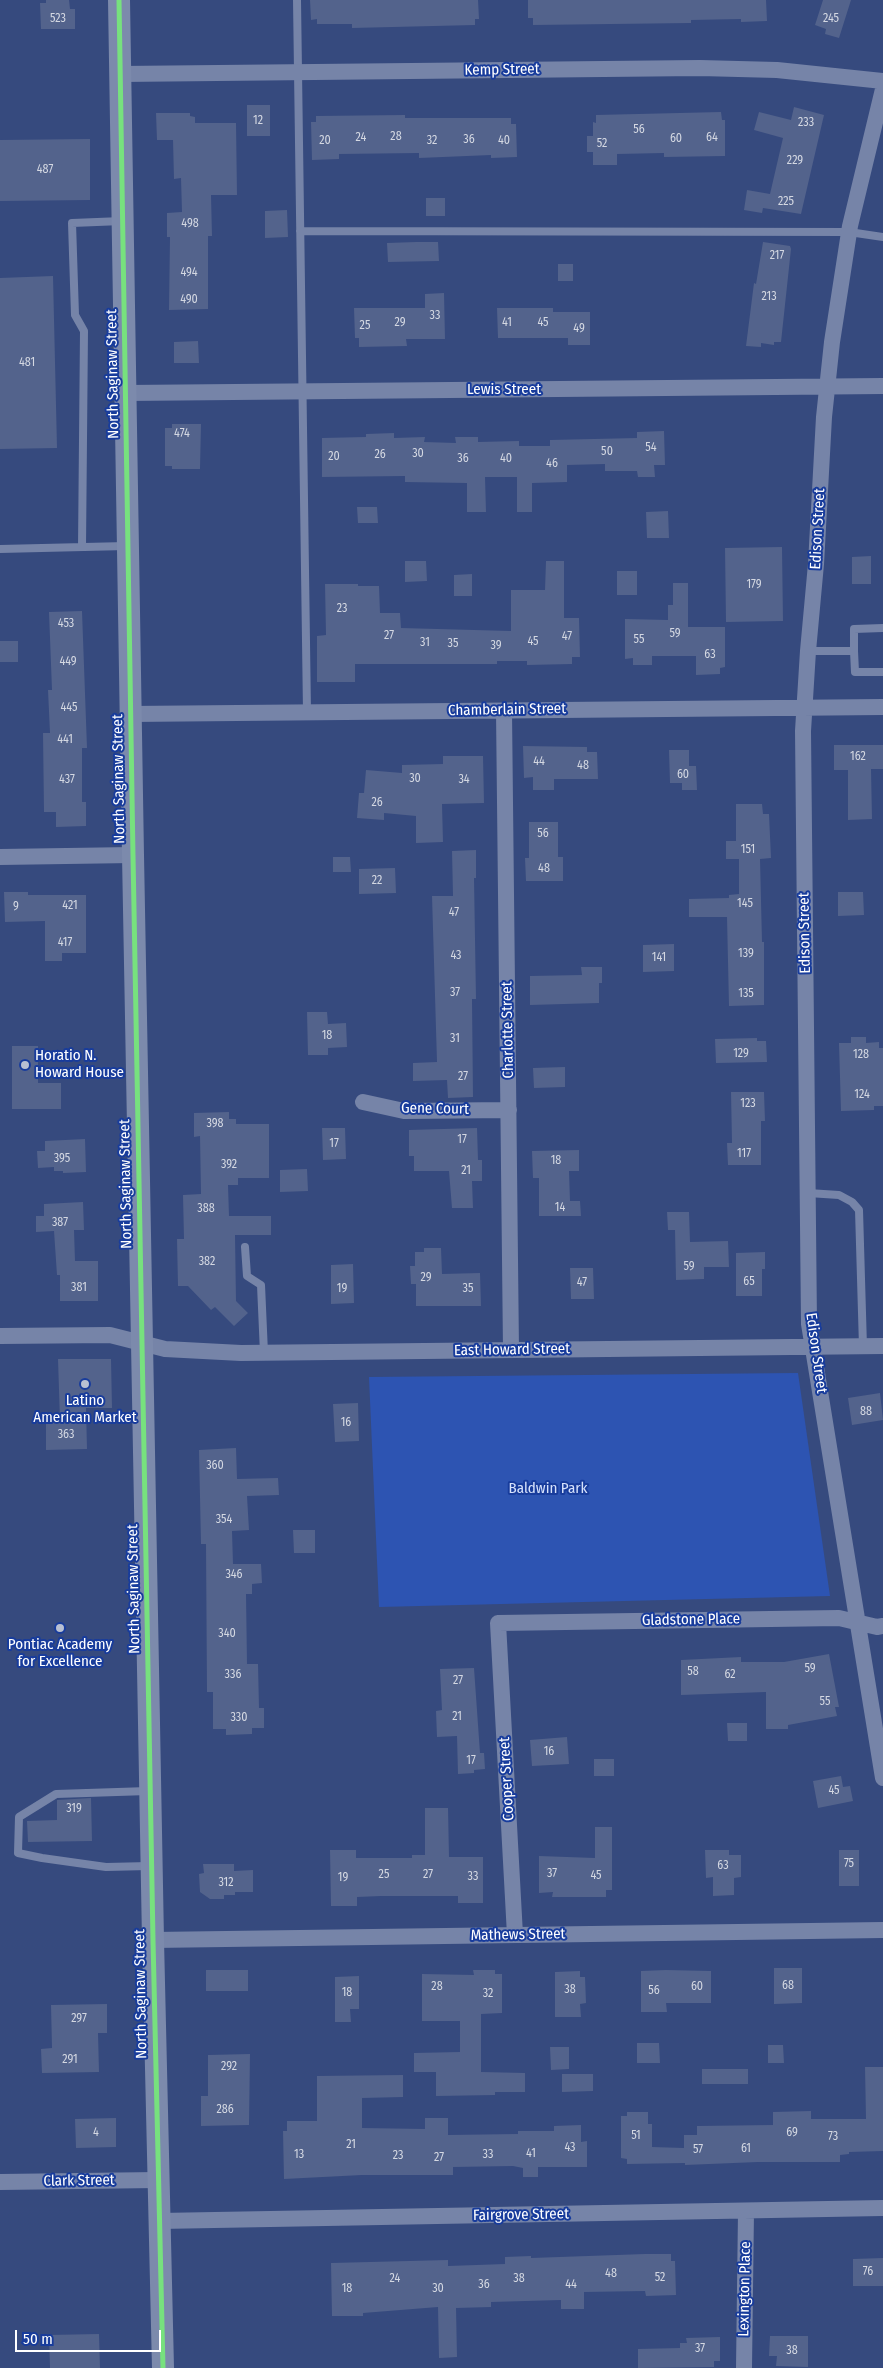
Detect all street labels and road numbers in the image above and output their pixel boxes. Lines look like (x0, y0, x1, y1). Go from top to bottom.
street label: Kemp Street (464, 60, 540, 80)
street label: North Saginaw Street (103, 309, 123, 439)
street label: Lewis Street (467, 381, 541, 399)
street label: Edison Street (807, 488, 829, 570)
street label: Chamberlain Street (448, 700, 566, 720)
street label: North Saginaw Street (109, 714, 129, 844)
street label: Edison Street (795, 892, 815, 974)
street label: Charlotte Street (498, 981, 518, 1079)
street label: Gene Court (401, 1099, 469, 1119)
street label: North Saginaw Street (116, 1119, 136, 1249)
street label: Edison Street (801, 1312, 831, 1394)
street label: East Howard Street (454, 1340, 570, 1360)
street label: North Saginaw Street (124, 1524, 144, 1654)
street label: Gladstone Place (642, 1610, 740, 1630)
street label: Cooper Street (496, 1737, 518, 1821)
street label: Mathews Street (470, 1925, 566, 1945)
street label: North Saginaw Street (131, 1929, 151, 2059)
street label: Clark Street (43, 2171, 115, 2191)
street label: Fairgrove Street (473, 2205, 569, 2225)
street label: Lexington Place (735, 2241, 755, 2337)

